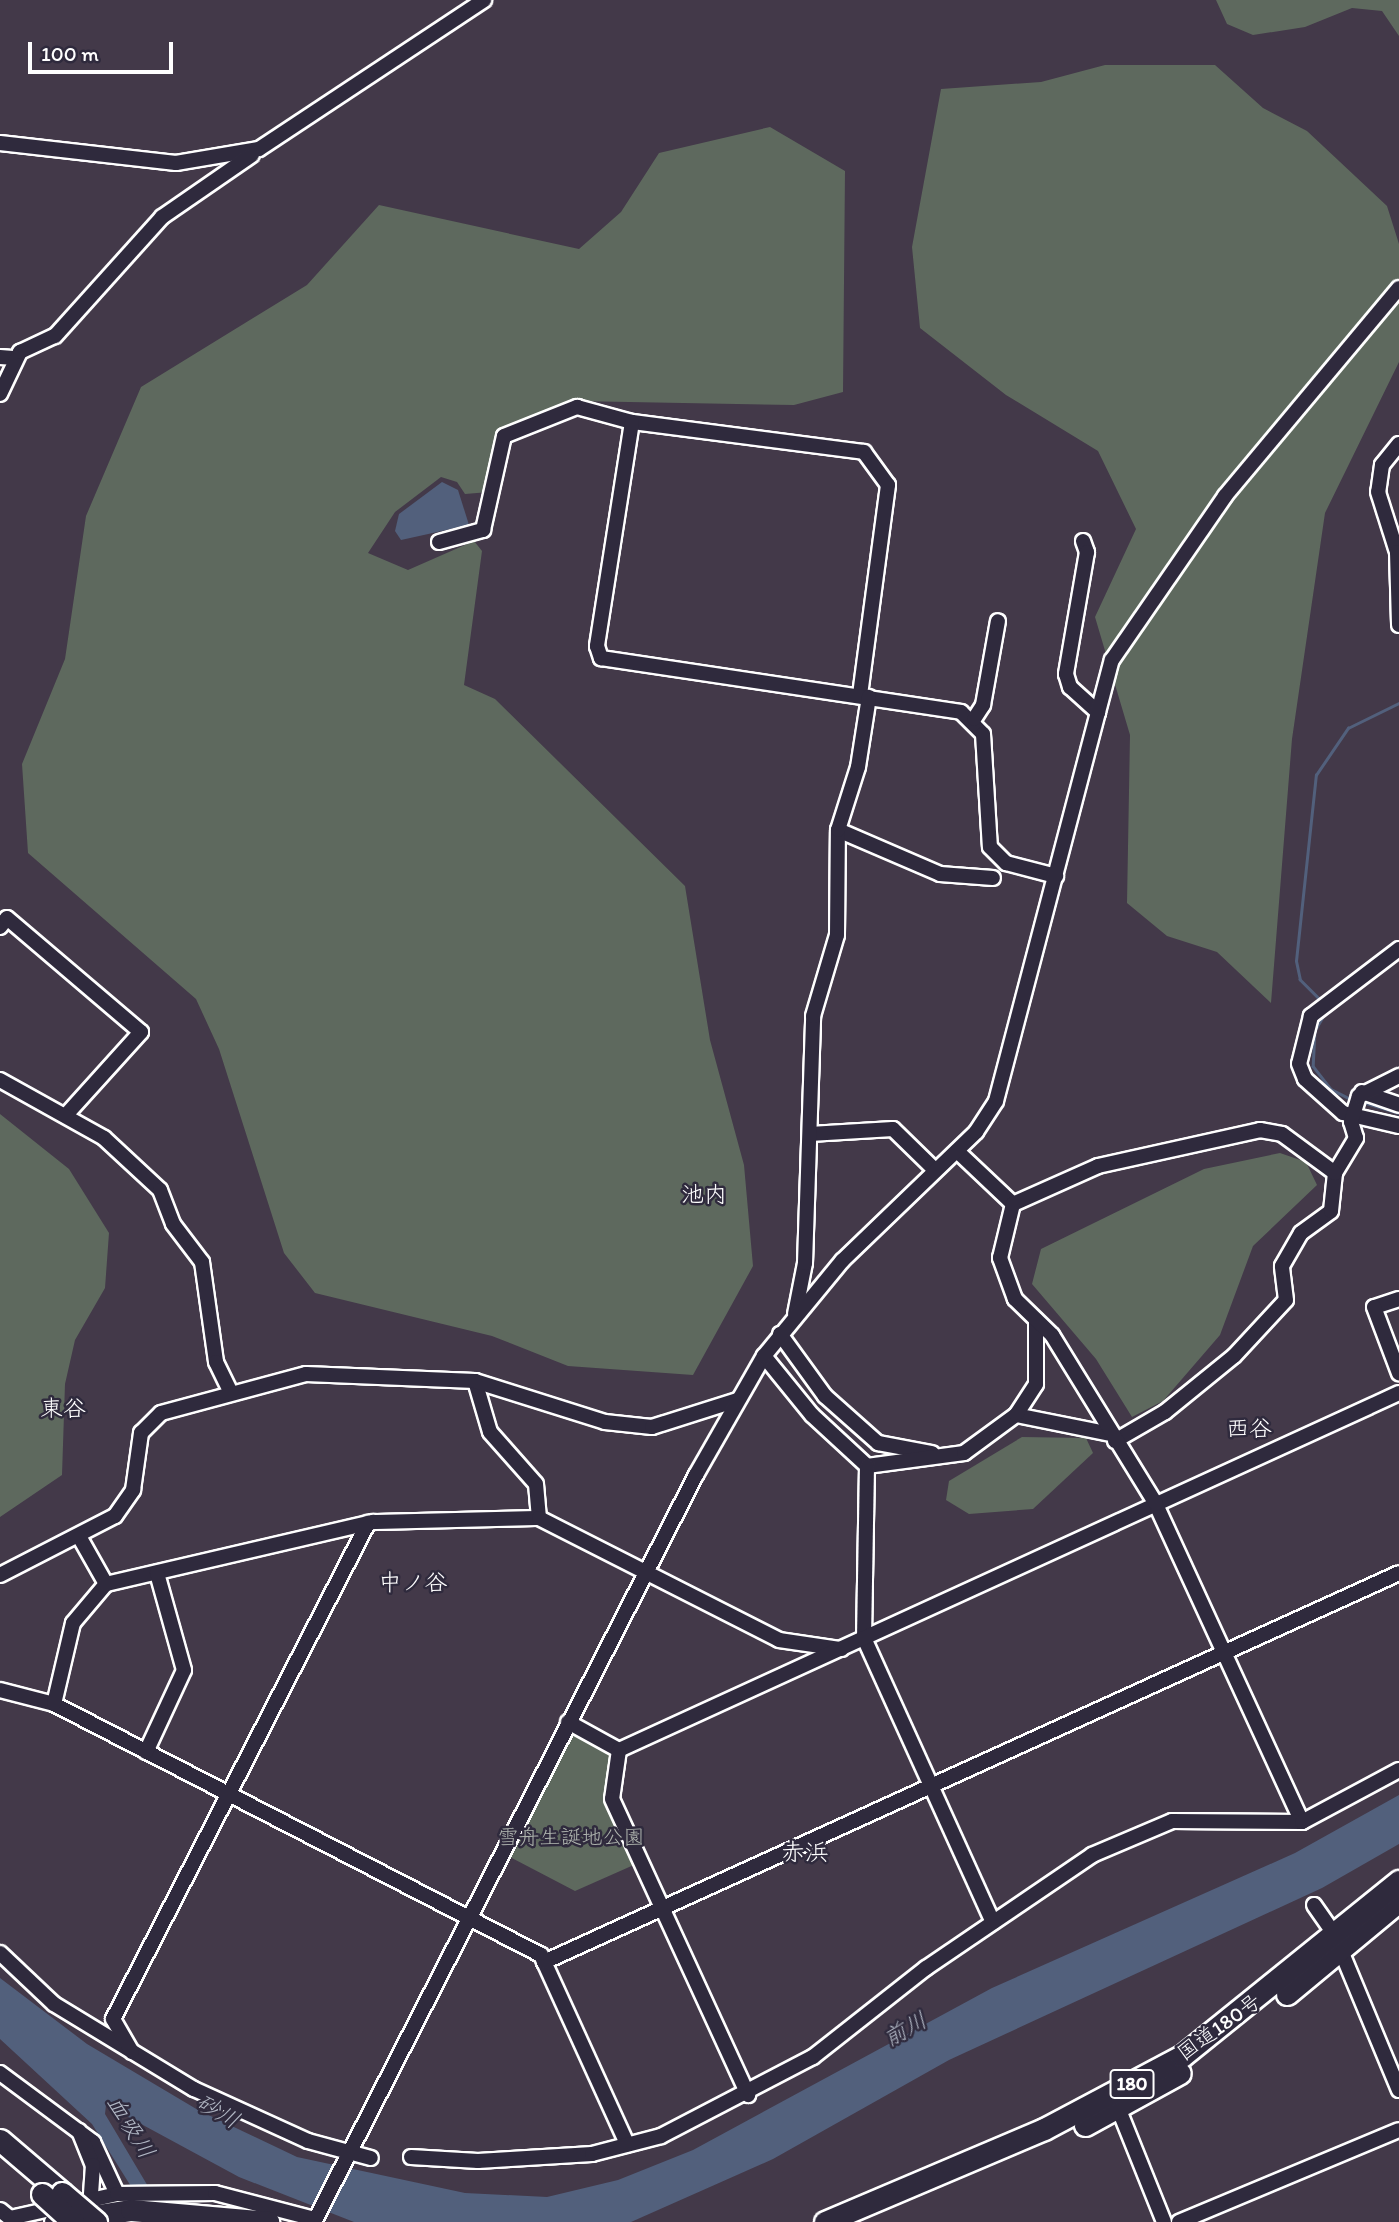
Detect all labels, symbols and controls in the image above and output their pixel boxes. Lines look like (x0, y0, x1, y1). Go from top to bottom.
scale bar (32, 28, 177, 72)
text: 100 m (41, 41, 99, 66)
district label: 池内 (681, 1180, 727, 1208)
district label: 東谷 (40, 1394, 86, 1422)
district label: 西谷 (1226, 1414, 1272, 1442)
district label: 中ノ谷 (379, 1568, 447, 1596)
park label: 雪舟生誕地公園 (498, 1824, 644, 1850)
district label: 赤浜 (781, 1838, 829, 1866)
street label: 国道180号 (1172, 1988, 1266, 2066)
water label: 前川 (878, 2006, 932, 2052)
road number: 180 (1109, 2068, 1155, 2100)
water label: 砂川 (191, 2088, 245, 2134)
water label: 血吸川 (101, 2090, 161, 2164)

